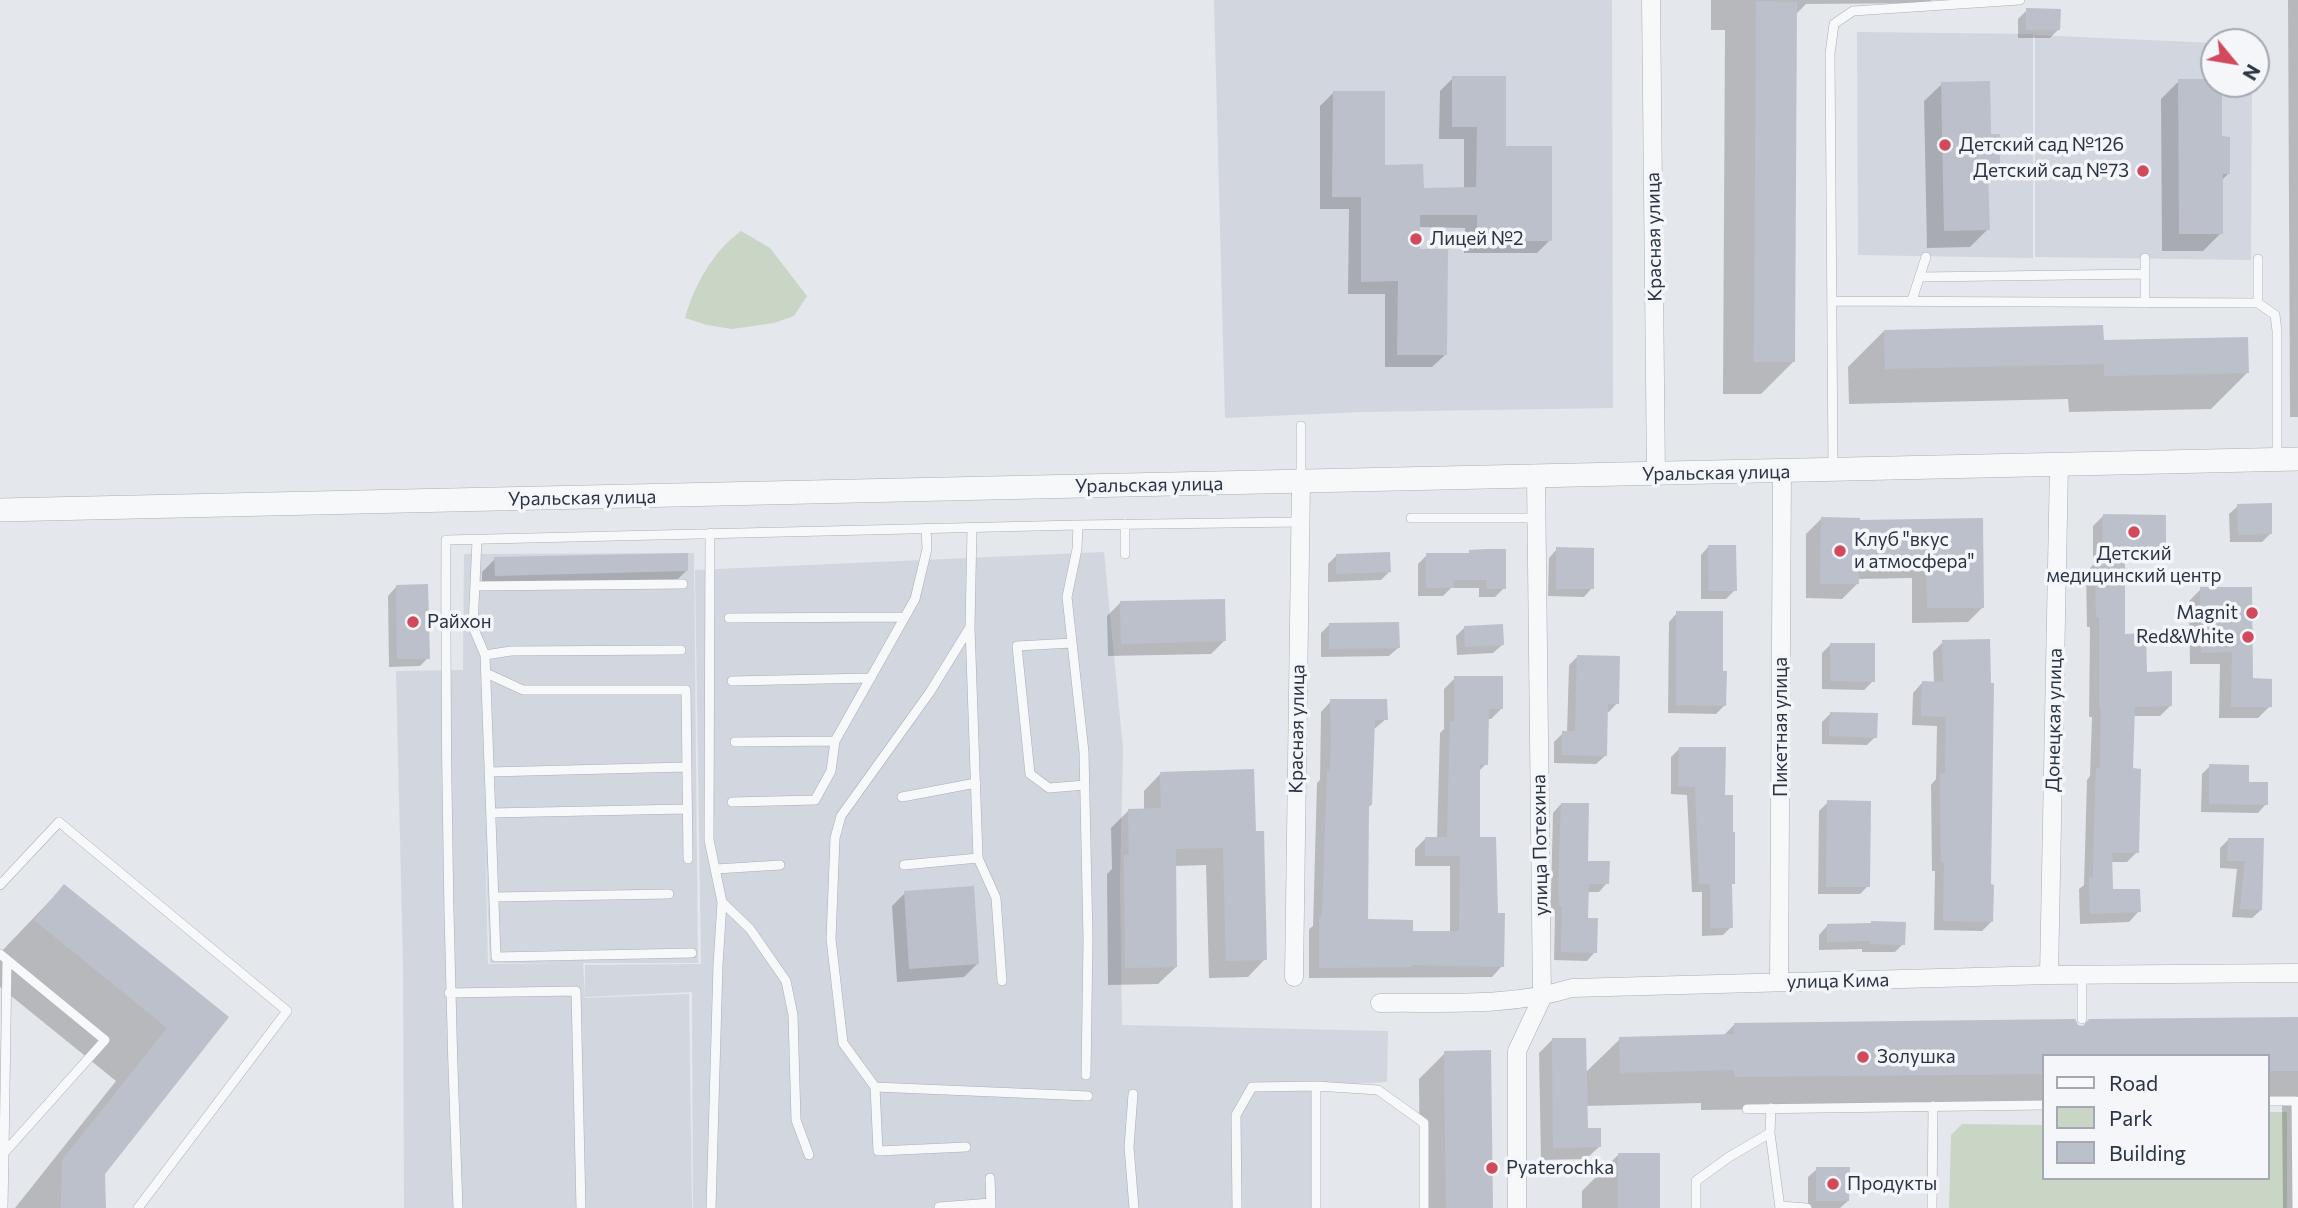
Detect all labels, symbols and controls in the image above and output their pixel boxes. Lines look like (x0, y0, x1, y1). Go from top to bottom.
north arrow (2200, 28, 2270, 98)
text: N (2238, 61, 2265, 85)
place label: Детский сад №126 (1959, 134, 2124, 156)
marker: Детский сад №126 (1937, 137, 1953, 153)
place label: Детский сад №73 (1973, 160, 2129, 182)
marker: Детский сад №73 (2135, 163, 2151, 179)
street label: Красная улица (1641, 172, 1667, 302)
place label: Лицей №2 (1430, 228, 1524, 250)
marker: Лицей №2 (1408, 231, 1424, 247)
street label: Уральская улица (1642, 460, 1790, 486)
street label: Уральская улица (1075, 472, 1223, 498)
street label: Уральская улица (508, 485, 656, 511)
marker: Детский медицинский центр (2126, 524, 2142, 540)
place label: Клуб "вкус и атмосфера" (1854, 529, 1975, 573)
marker: Клуб "вкус и атмосфера" (1832, 543, 1848, 559)
place label: Детский медицинский центр (2046, 543, 2222, 587)
place label: Magnit (2176, 602, 2238, 624)
marker: Magnit (2244, 605, 2260, 621)
place label: Райхон (427, 611, 492, 633)
marker: Райхон (405, 614, 421, 630)
place label: Red&White (2136, 626, 2234, 648)
marker: Red&White (2240, 629, 2256, 645)
street label: Донецкая улица (2041, 648, 2067, 792)
street label: Пикетная улица (1770, 657, 1792, 797)
street label: Красная улица (1284, 664, 1310, 794)
street label: улица Потехина (1527, 774, 1553, 916)
street label: улица Кима (1786, 969, 1890, 993)
place label: Золушка (1877, 1046, 1956, 1068)
marker: Золушка (1855, 1049, 1871, 1065)
legend (2042, 1054, 2270, 1180)
text: Road (2109, 1070, 2158, 1095)
text: Park (2109, 1105, 2153, 1130)
text: Building (2109, 1140, 2186, 1165)
place label: Pyaterochka (1506, 1157, 1614, 1179)
marker: Pyaterochka (1484, 1160, 1500, 1176)
place label: Продукты (1847, 1173, 1937, 1195)
marker: Продукты (1825, 1176, 1841, 1192)

